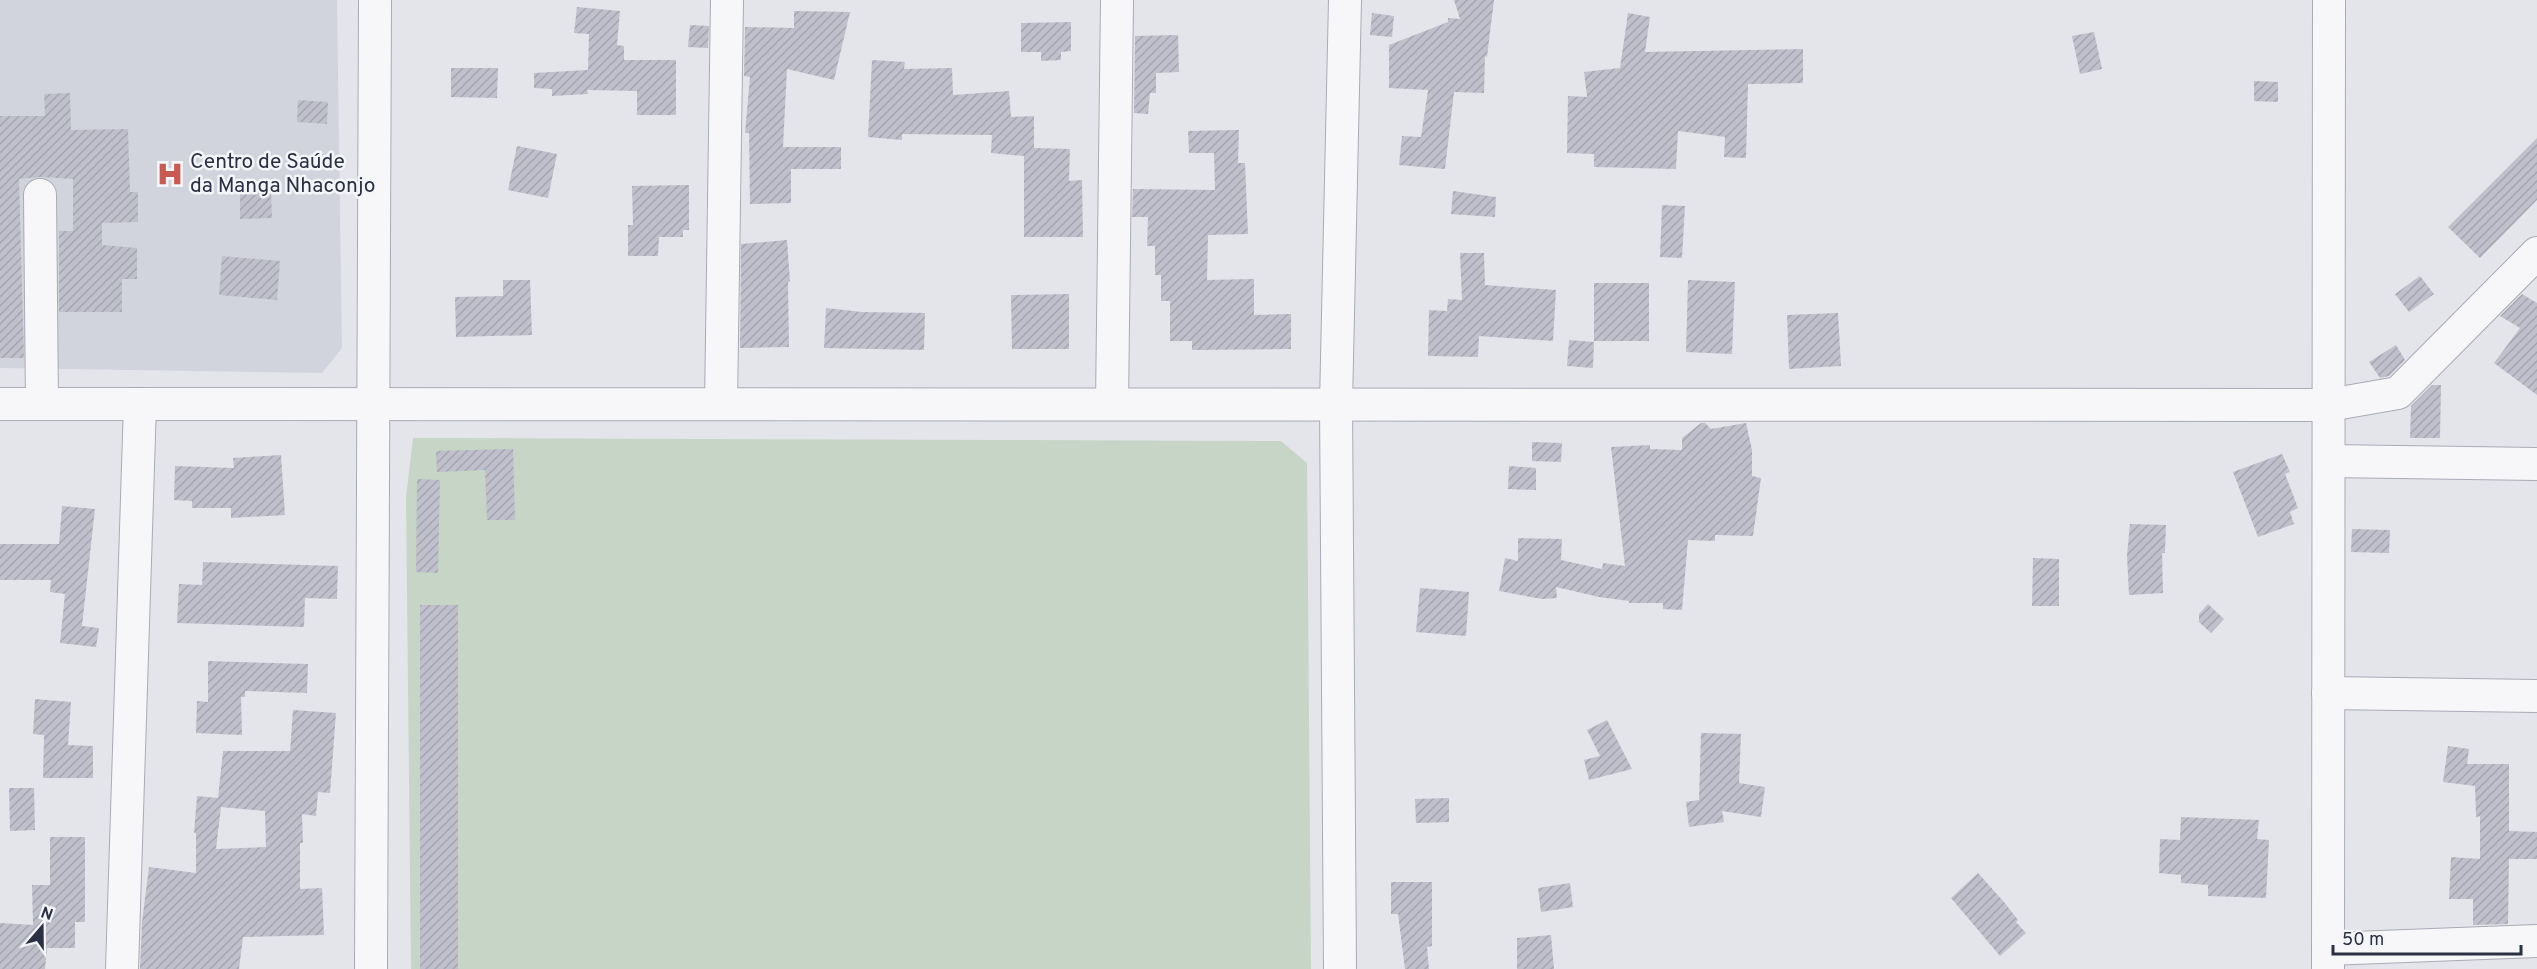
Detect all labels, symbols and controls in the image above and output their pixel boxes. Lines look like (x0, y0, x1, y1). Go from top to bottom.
place label: Centro de Saúde da Manga Nhaconjo (190, 149, 375, 200)
hospital icon: Centro de Saúde da Manga Nhaconjo (155, 159, 185, 189)
north arrow (12, 897, 72, 957)
text: N (38, 903, 55, 926)
scale bar (2333, 918, 2520, 956)
text: 50 m (2342, 929, 2384, 952)

